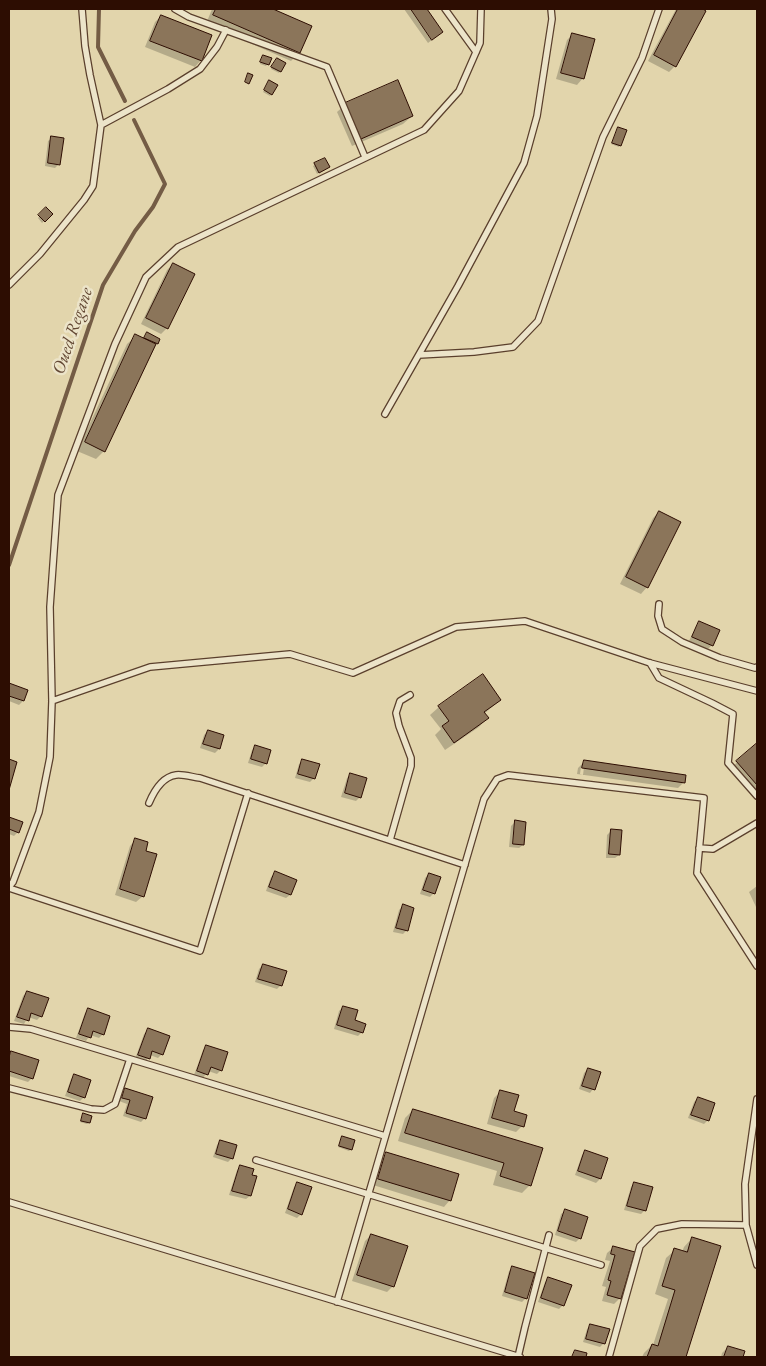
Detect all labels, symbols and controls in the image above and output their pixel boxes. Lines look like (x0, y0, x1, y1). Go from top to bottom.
water label: Oued Regane (48, 285, 98, 377)

